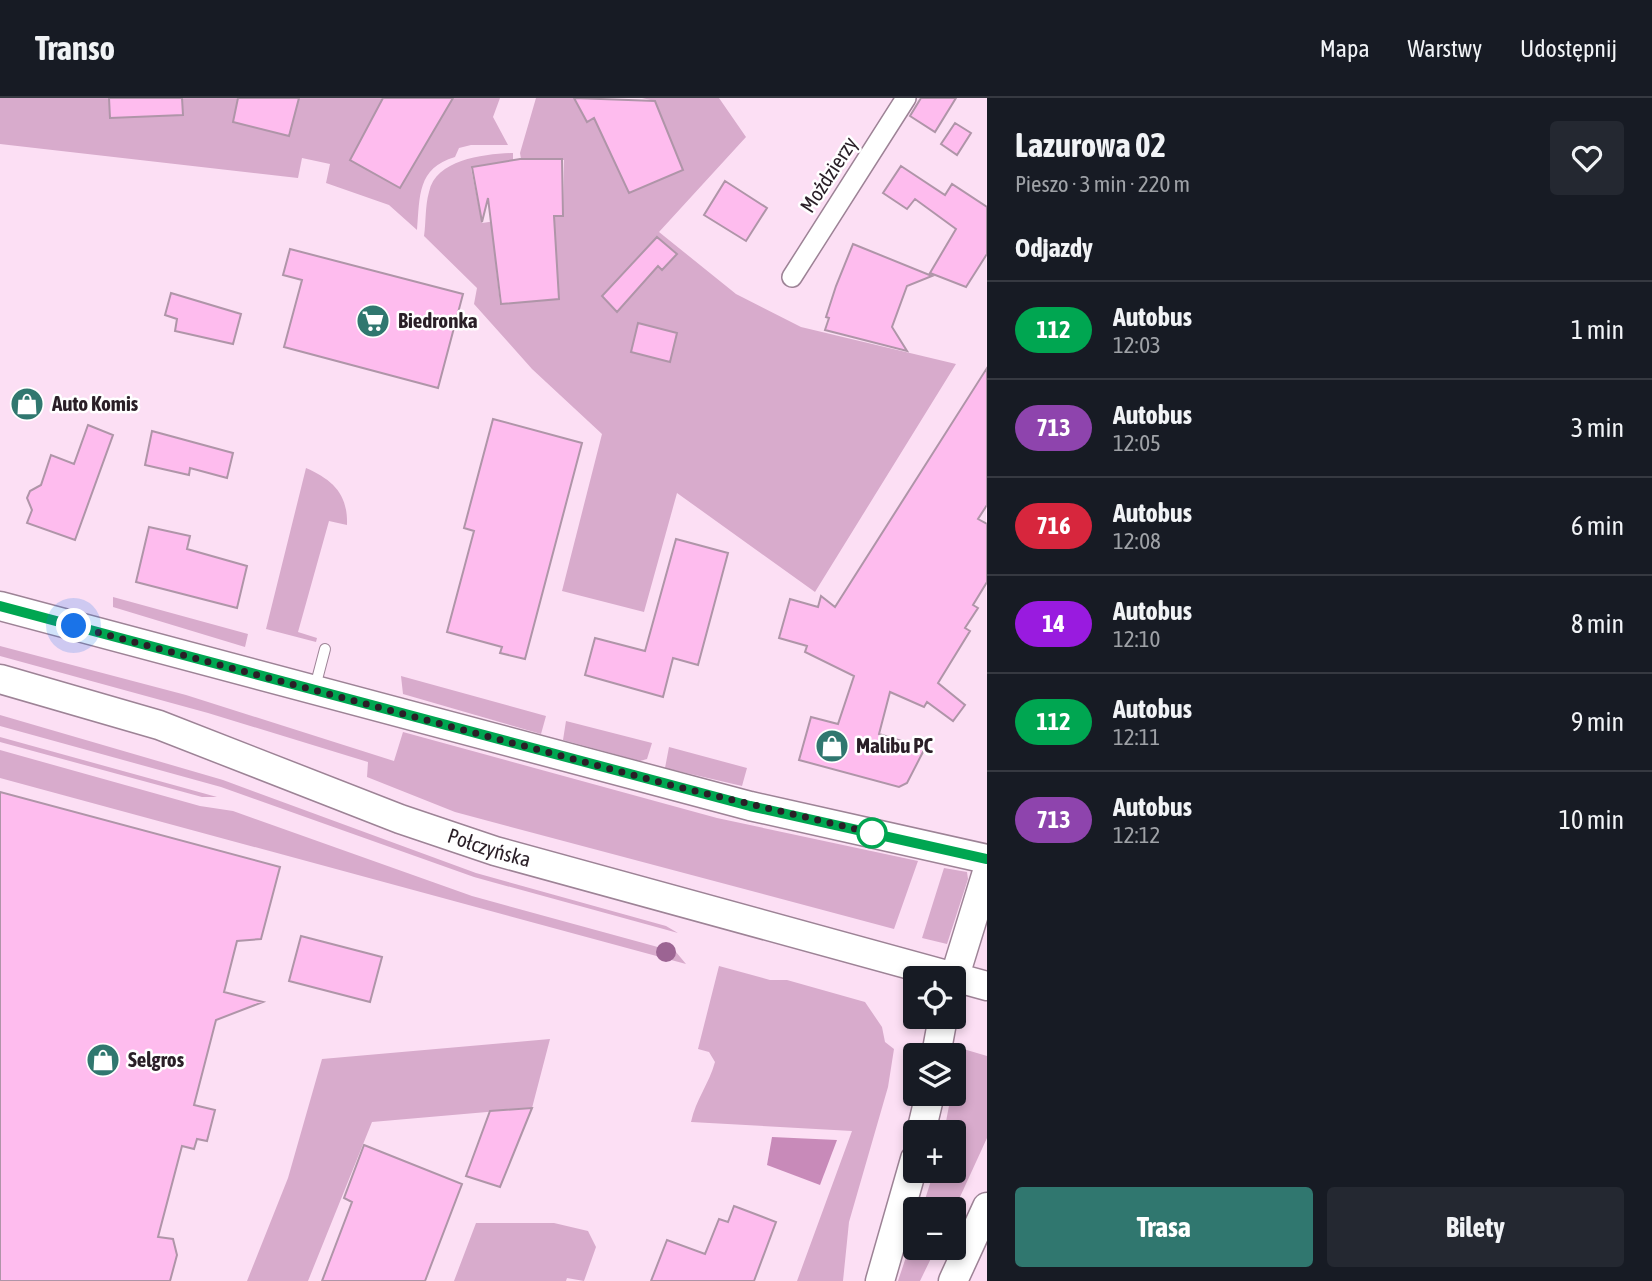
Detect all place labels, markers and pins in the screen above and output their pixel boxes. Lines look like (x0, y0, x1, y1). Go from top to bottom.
supermarket icon: Biedronka (354, 302, 392, 340)
place label: Biedronka (398, 308, 478, 332)
shop icon: Auto Komis (8, 385, 46, 423)
place label: Auto Komis (51, 391, 139, 415)
shop icon: Malibu PC (813, 727, 851, 765)
place label: Malibu PC (856, 733, 933, 757)
unlabelled marker (857, 818, 887, 848)
shop icon: Selgros (84, 1041, 122, 1079)
place label: Selgros (128, 1047, 185, 1071)

